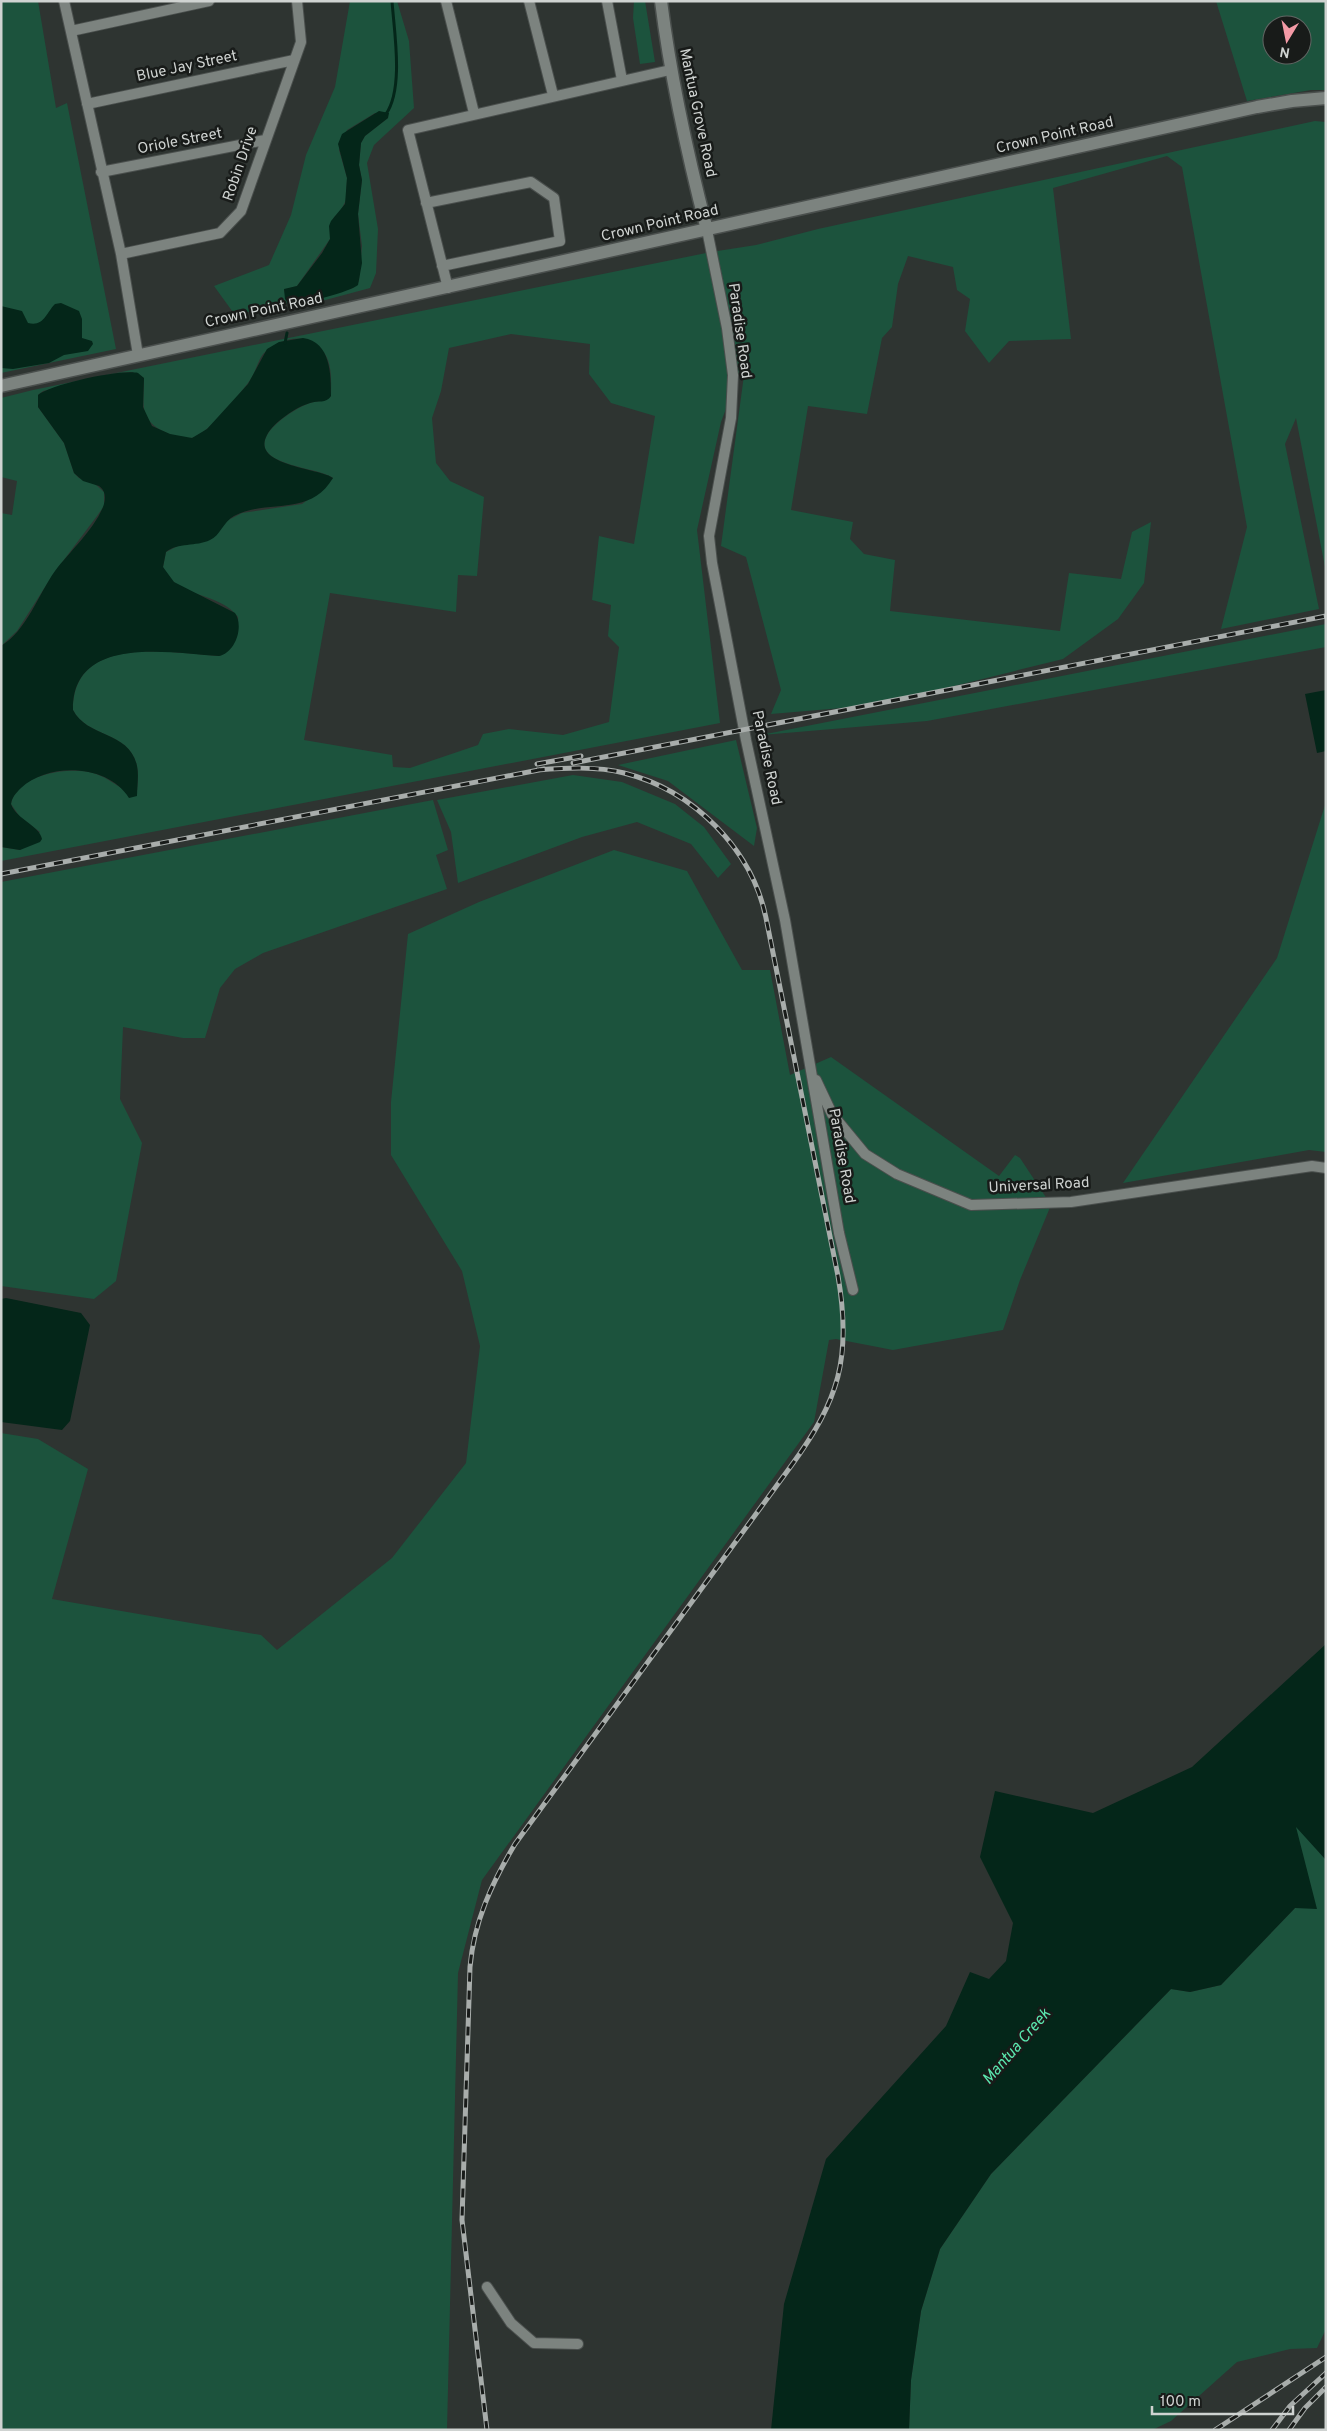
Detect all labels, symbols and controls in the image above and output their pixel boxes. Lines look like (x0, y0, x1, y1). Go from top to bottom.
north arrow (1262, 15, 1312, 65)
text: N (1279, 42, 1291, 61)
street label: Blue Jay Street (135, 47, 239, 87)
street label: Mantua Grove Road (674, 47, 720, 179)
street label: Crown Point Road (994, 113, 1116, 159)
street label: Oriole Street (136, 124, 224, 160)
street label: Robin Drive (219, 124, 263, 204)
street label: Crown Point Road (599, 201, 721, 247)
street label: Paradise Road (723, 282, 755, 380)
street label: Crown Point Road (203, 289, 325, 333)
street label: Paradise Road (747, 709, 785, 807)
street label: Paradise Road (823, 1107, 859, 1205)
street label: Universal Road (988, 1174, 1090, 1198)
water label: Mantua Creek (979, 2004, 1056, 2089)
scale bar (1152, 2384, 1293, 2416)
text: 100 m (1160, 2393, 1201, 2412)

